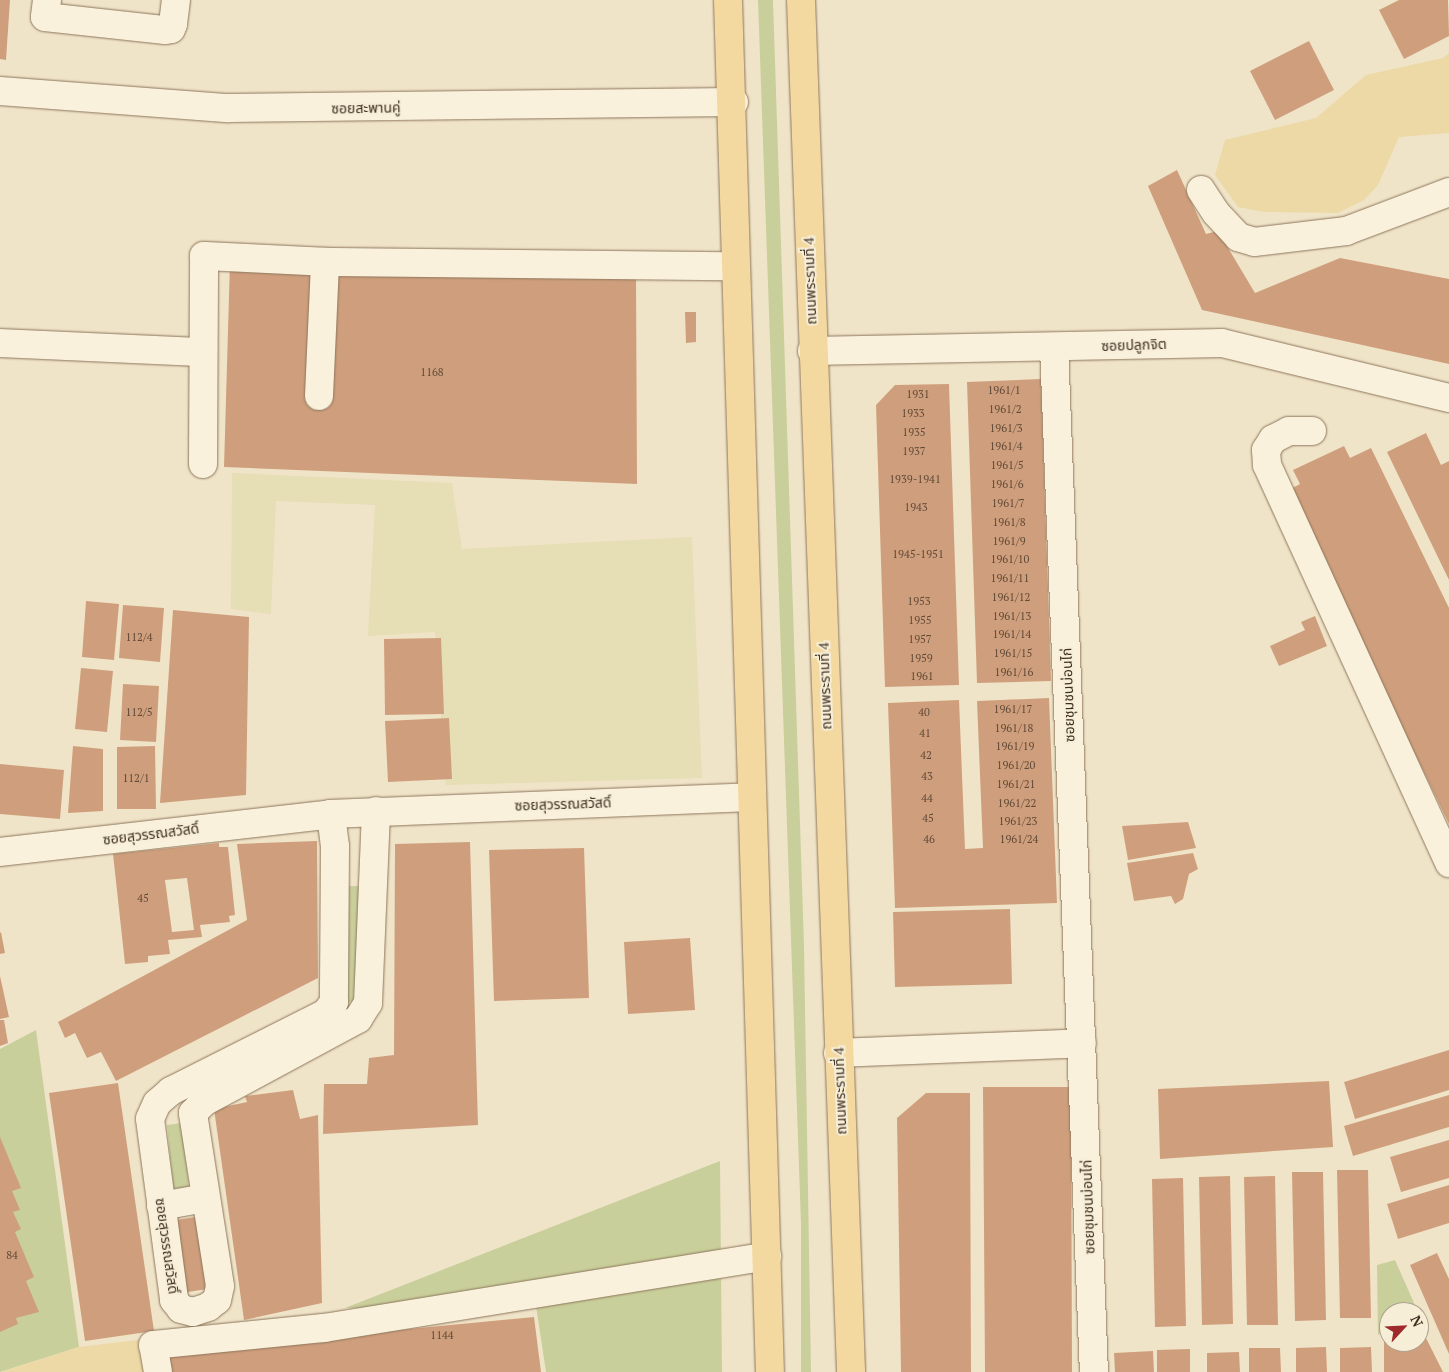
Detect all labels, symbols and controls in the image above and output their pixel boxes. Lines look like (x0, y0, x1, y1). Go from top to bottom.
street label: ซอยสะพานคู่ (331, 99, 401, 117)
street label: ถนนพระรามที่ 4 (800, 237, 820, 325)
street label: ซอยปลูกจิต (1101, 335, 1167, 355)
house number: 1168 (420, 365, 444, 379)
house number: 1961/1 (987, 383, 1021, 397)
house number: 1931 (906, 387, 930, 401)
house number: 1961/2 (988, 402, 1022, 416)
house number: 1933 (901, 406, 925, 420)
house number: 1961/3 (989, 421, 1023, 435)
house number: 1935 (902, 425, 926, 439)
house number: 1961/4 (989, 439, 1023, 453)
house number: 1937 (902, 444, 926, 458)
house number: 1961/5 (990, 458, 1024, 472)
house number: 1939-1941 (889, 472, 941, 486)
house number: 1961/6 (990, 477, 1024, 491)
house number: 1961/7 (991, 496, 1025, 510)
house number: 1943 (904, 500, 928, 514)
house number: 1961/8 (992, 515, 1026, 529)
house number: 1961/9 (992, 534, 1026, 548)
house number: 1945-1951 (892, 547, 944, 561)
house number: 1961/10 (991, 552, 1029, 566)
house number: 1961/11 (991, 571, 1029, 585)
house number: 1961/12 (992, 590, 1030, 604)
house number: 1953 (907, 594, 931, 608)
house number: 1961/13 (993, 609, 1031, 623)
house number: 1955 (908, 613, 932, 627)
house number: 1961/14 (993, 627, 1031, 641)
house number: 112/4 (125, 630, 153, 644)
house number: 1957 (908, 632, 932, 646)
street label: ถนนพระรามที่ 4 (815, 642, 835, 730)
house number: 1961/15 (994, 646, 1032, 660)
street label: ซอยชุมชนบ่อนไก่ (1058, 648, 1078, 742)
house number: 1959 (909, 651, 933, 665)
house number: 1961/16 (995, 665, 1033, 679)
house number: 1961 (910, 669, 934, 683)
house number: 1961/17 (994, 702, 1032, 716)
house number: 112/5 (125, 705, 153, 719)
house number: 40 (918, 705, 930, 719)
house number: 1961/18 (995, 721, 1033, 735)
house number: 41 (919, 726, 931, 740)
house number: 1961/19 (996, 739, 1034, 753)
house number: 42 (920, 748, 932, 762)
house number: 1961/20 (997, 758, 1035, 772)
house number: 43 (921, 769, 933, 783)
house number: 112/1 (122, 771, 150, 785)
house number: 1961/21 (997, 777, 1035, 791)
house number: 44 (921, 791, 933, 805)
street label: ซอยสุวรรณสวัสดิ์ (514, 794, 612, 814)
house number: 1961/22 (998, 796, 1036, 810)
house number: 45 (922, 811, 934, 825)
house number: 1961/23 (999, 814, 1037, 828)
street label: ซอยสุวรรณสวัสดิ์ (102, 820, 200, 848)
house number: 46 (923, 832, 935, 846)
house number: 1961/24 (1000, 832, 1038, 846)
house number: 45 (137, 891, 149, 905)
street label: ถนนพระรามที่ 4 (830, 1047, 850, 1135)
street label: ซอยชุมชนบ่อนไก่ (1078, 1160, 1098, 1254)
street label: ซอยสุวรรณสวัสดิ์ (152, 1197, 182, 1295)
house number: 84 (6, 1248, 18, 1262)
north arrow (1379, 1302, 1429, 1352)
text: N (1406, 1312, 1428, 1330)
house number: 1144 (430, 1328, 454, 1342)

